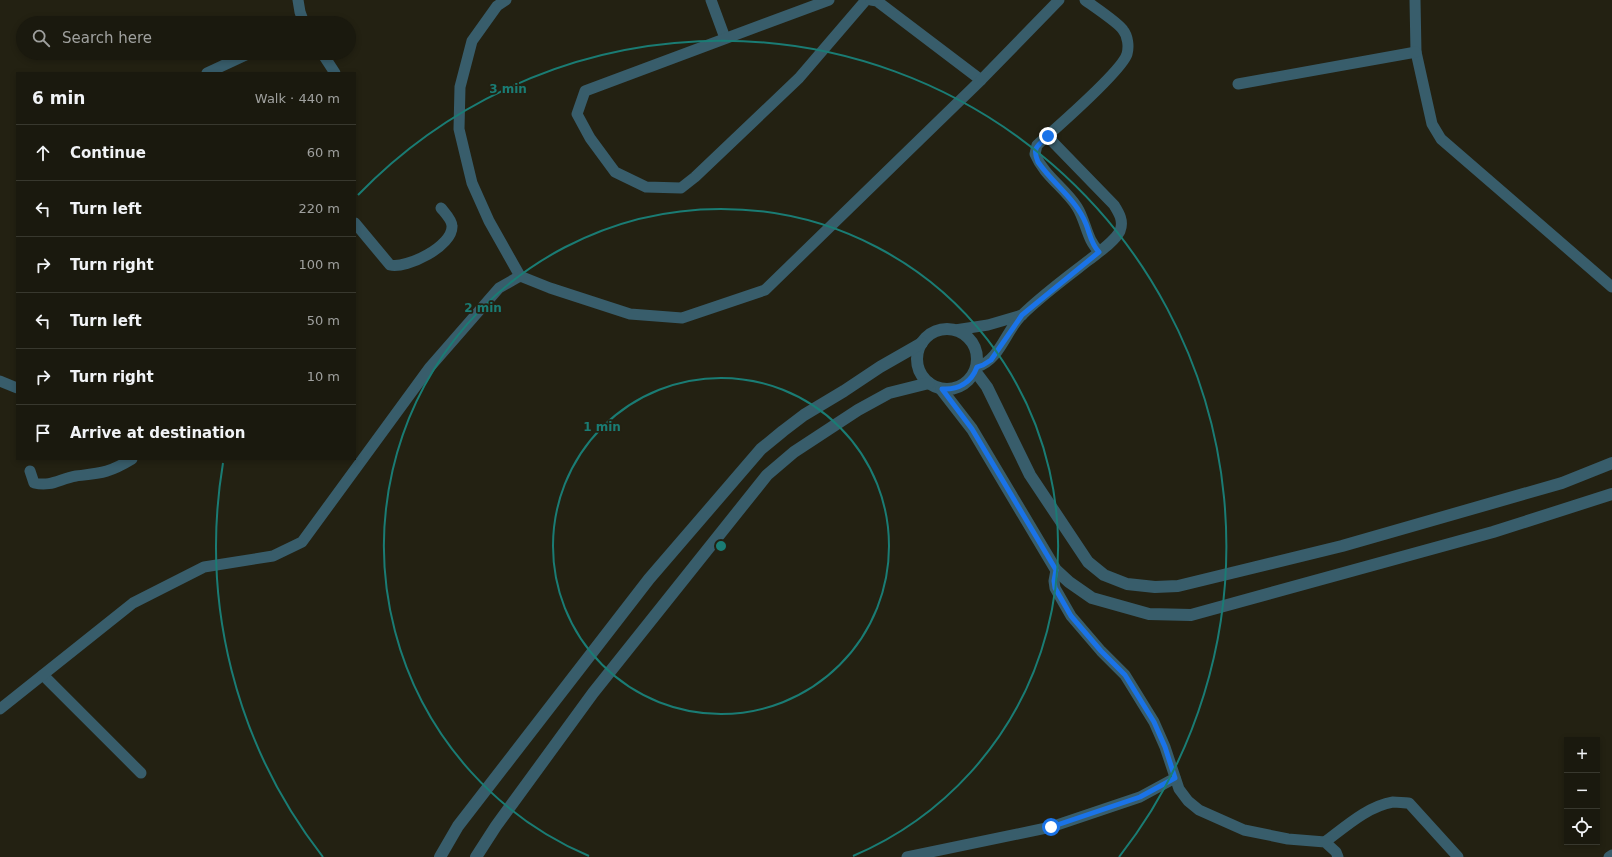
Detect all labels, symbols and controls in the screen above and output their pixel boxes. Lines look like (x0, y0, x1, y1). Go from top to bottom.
search box (16, 16, 356, 60)
icon: search (30, 27, 52, 49)
text: Search here (62, 29, 152, 47)
text: 3 min (489, 82, 527, 96)
text: 6 min (32, 88, 85, 108)
text: Walk · 440 m (255, 91, 340, 106)
route end (1039, 127, 1057, 145)
icon: ahead (32, 142, 54, 164)
text: Continue (70, 144, 146, 162)
text: 60 m (307, 145, 340, 160)
icon: left (32, 198, 54, 220)
text: Turn left (70, 200, 142, 218)
text: 220 m (298, 201, 340, 216)
icon: right (32, 254, 54, 276)
text: Turn right (70, 256, 154, 274)
text: 100 m (298, 257, 340, 272)
text: 2 min (464, 301, 502, 315)
icon: left (32, 310, 54, 332)
text: Turn left (70, 312, 142, 330)
text: 50 m (307, 313, 340, 328)
icon: right (32, 366, 54, 388)
text: Turn right (70, 368, 154, 386)
text: 10 m (307, 369, 340, 384)
text: 1 min (583, 420, 621, 434)
icon: arrive (32, 422, 54, 444)
text: Arrive at destination (70, 424, 245, 442)
centre of rings (714, 539, 728, 553)
map controls (1564, 737, 1600, 845)
button: + (1564, 737, 1600, 773)
button: − (1564, 773, 1600, 809)
button: locate (1564, 809, 1600, 845)
route start (1042, 818, 1060, 836)

